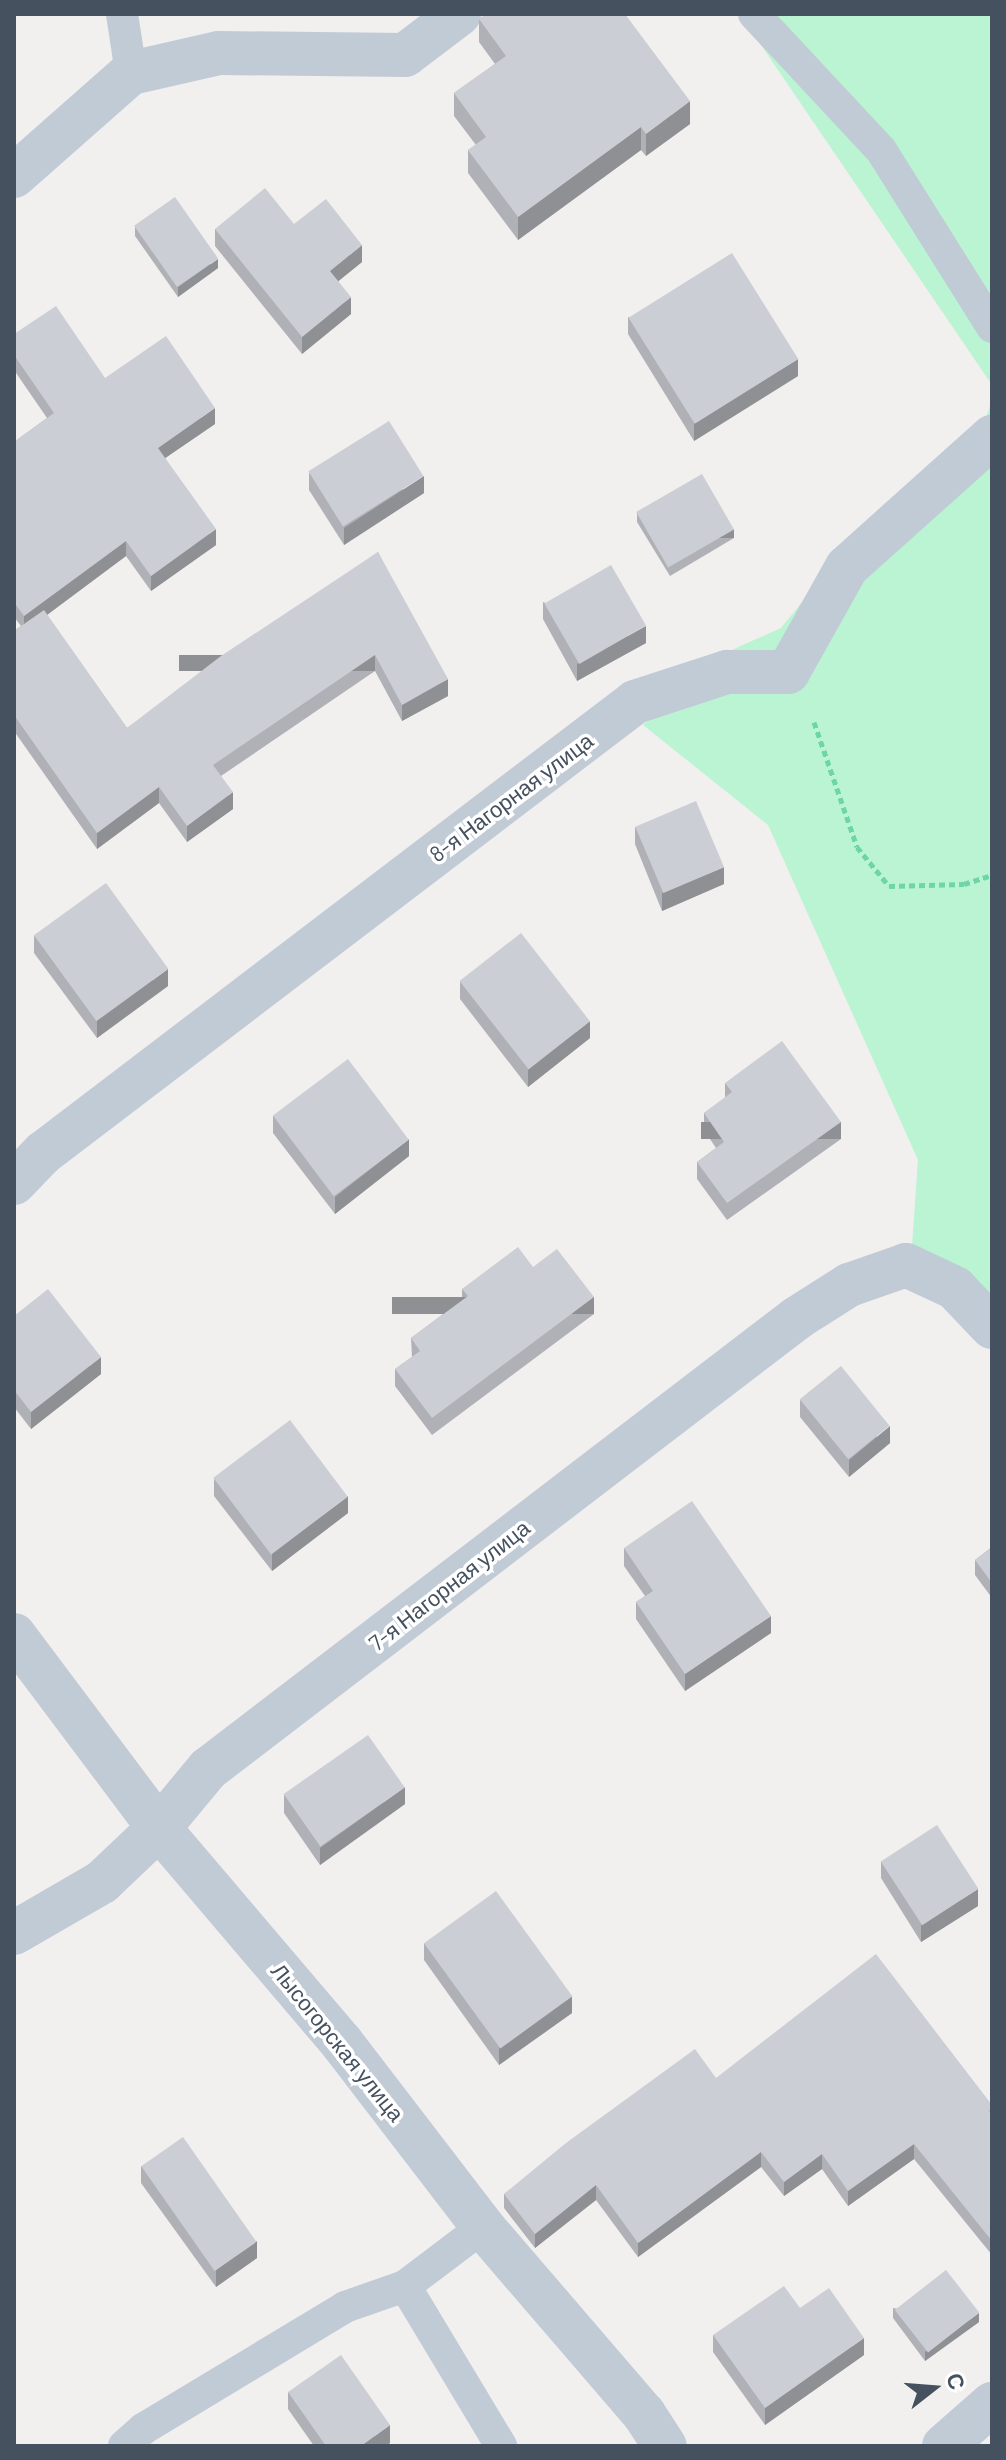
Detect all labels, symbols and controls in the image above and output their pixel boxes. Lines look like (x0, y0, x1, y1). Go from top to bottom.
street label: 8-я Нагорная улица (424, 727, 598, 867)
street label: 7-я Нагорная улица (363, 1514, 535, 1656)
street label: Лысогорская улица (266, 1958, 410, 2126)
north arrow (894, 2348, 974, 2428)
text: С (942, 2370, 972, 2392)

